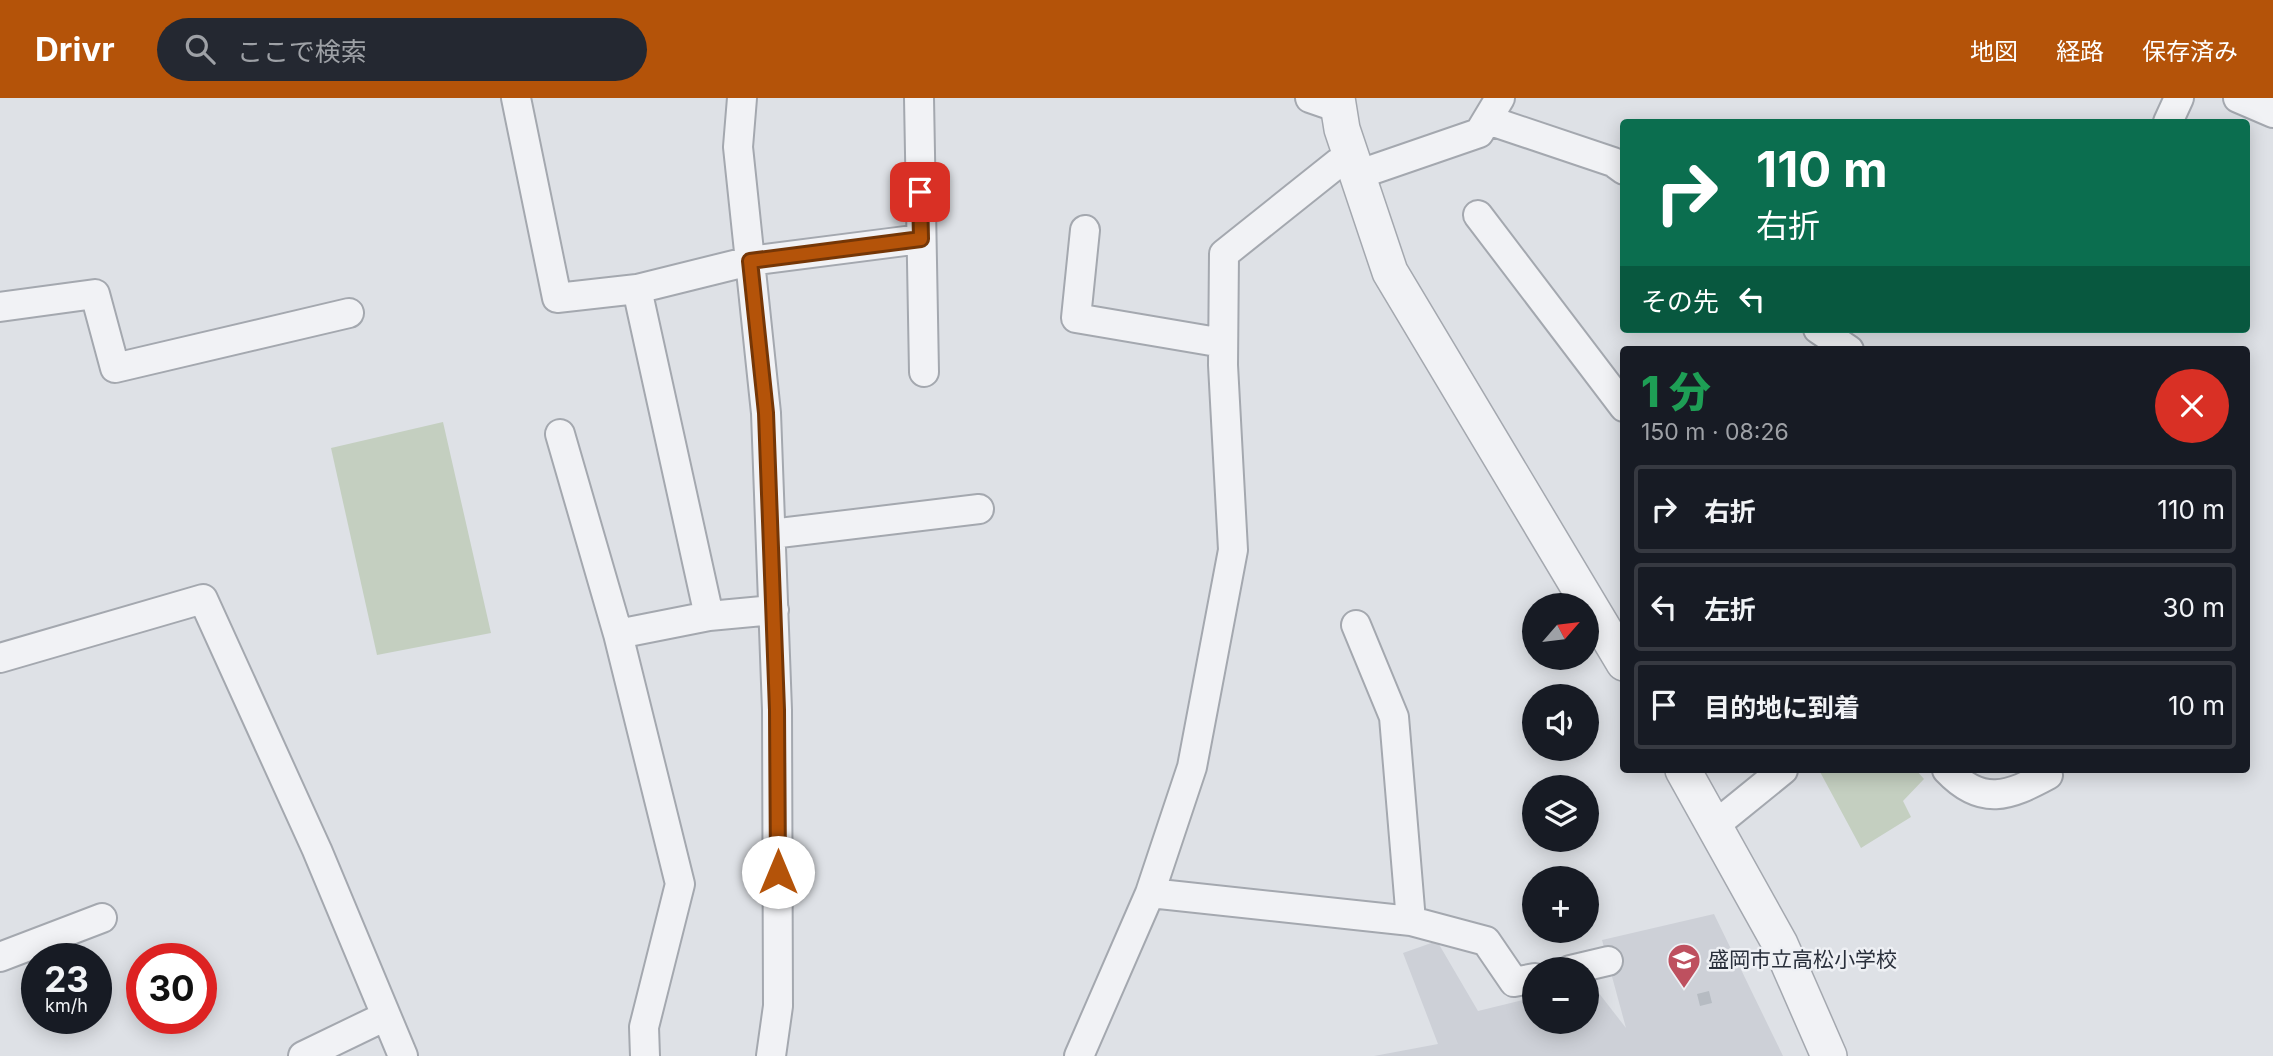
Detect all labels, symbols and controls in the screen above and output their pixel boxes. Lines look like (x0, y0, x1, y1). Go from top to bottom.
search box (157, 18, 647, 81)
text: Drivr (35, 29, 115, 69)
icon: search (181, 30, 219, 68)
text: ここで検索 (237, 36, 367, 67)
text: 地図 (1970, 37, 2018, 66)
text: 経路 (2056, 37, 2104, 66)
text: 保存済み (2142, 37, 2238, 66)
text: 110 m (1756, 140, 1888, 199)
icon: right (1641, 147, 1732, 238)
pin (890, 162, 950, 222)
icon: arrive (901, 173, 939, 211)
text: 右折 (1756, 206, 1820, 245)
icon: left (1733, 280, 1771, 318)
text: その先 (1641, 286, 1719, 317)
text: 1 分 (1641, 366, 1711, 417)
button: close (2155, 369, 2229, 443)
text: 150 m · 08:26 (1641, 418, 1789, 446)
icon: right (1645, 490, 1683, 528)
text: 110 m (2157, 494, 2225, 525)
text: 右折 (1704, 496, 1756, 527)
icon: left (1645, 588, 1683, 626)
text: 30 m (2162, 592, 2225, 623)
north arrow (1522, 593, 1600, 670)
map controls (1522, 593, 1599, 1034)
text: 左折 (1704, 594, 1756, 625)
button: sound (1522, 684, 1599, 761)
icon: arrive (1645, 686, 1683, 724)
text: 10 m (2168, 690, 2225, 721)
text: 目的地に到着 (1704, 692, 1860, 723)
button: layers (1522, 775, 1599, 852)
position arrow (741, 835, 815, 909)
button: + (1522, 866, 1599, 943)
school or university icon: 盛岡市立高松小学校 (1665, 941, 1703, 990)
speed limit sign: 30 (126, 943, 217, 1034)
place label: 盛岡市立高松小学校 (1708, 947, 1897, 972)
button: − (1522, 957, 1599, 1034)
text: 23 (44, 958, 89, 1000)
text: km/h (45, 995, 88, 1016)

